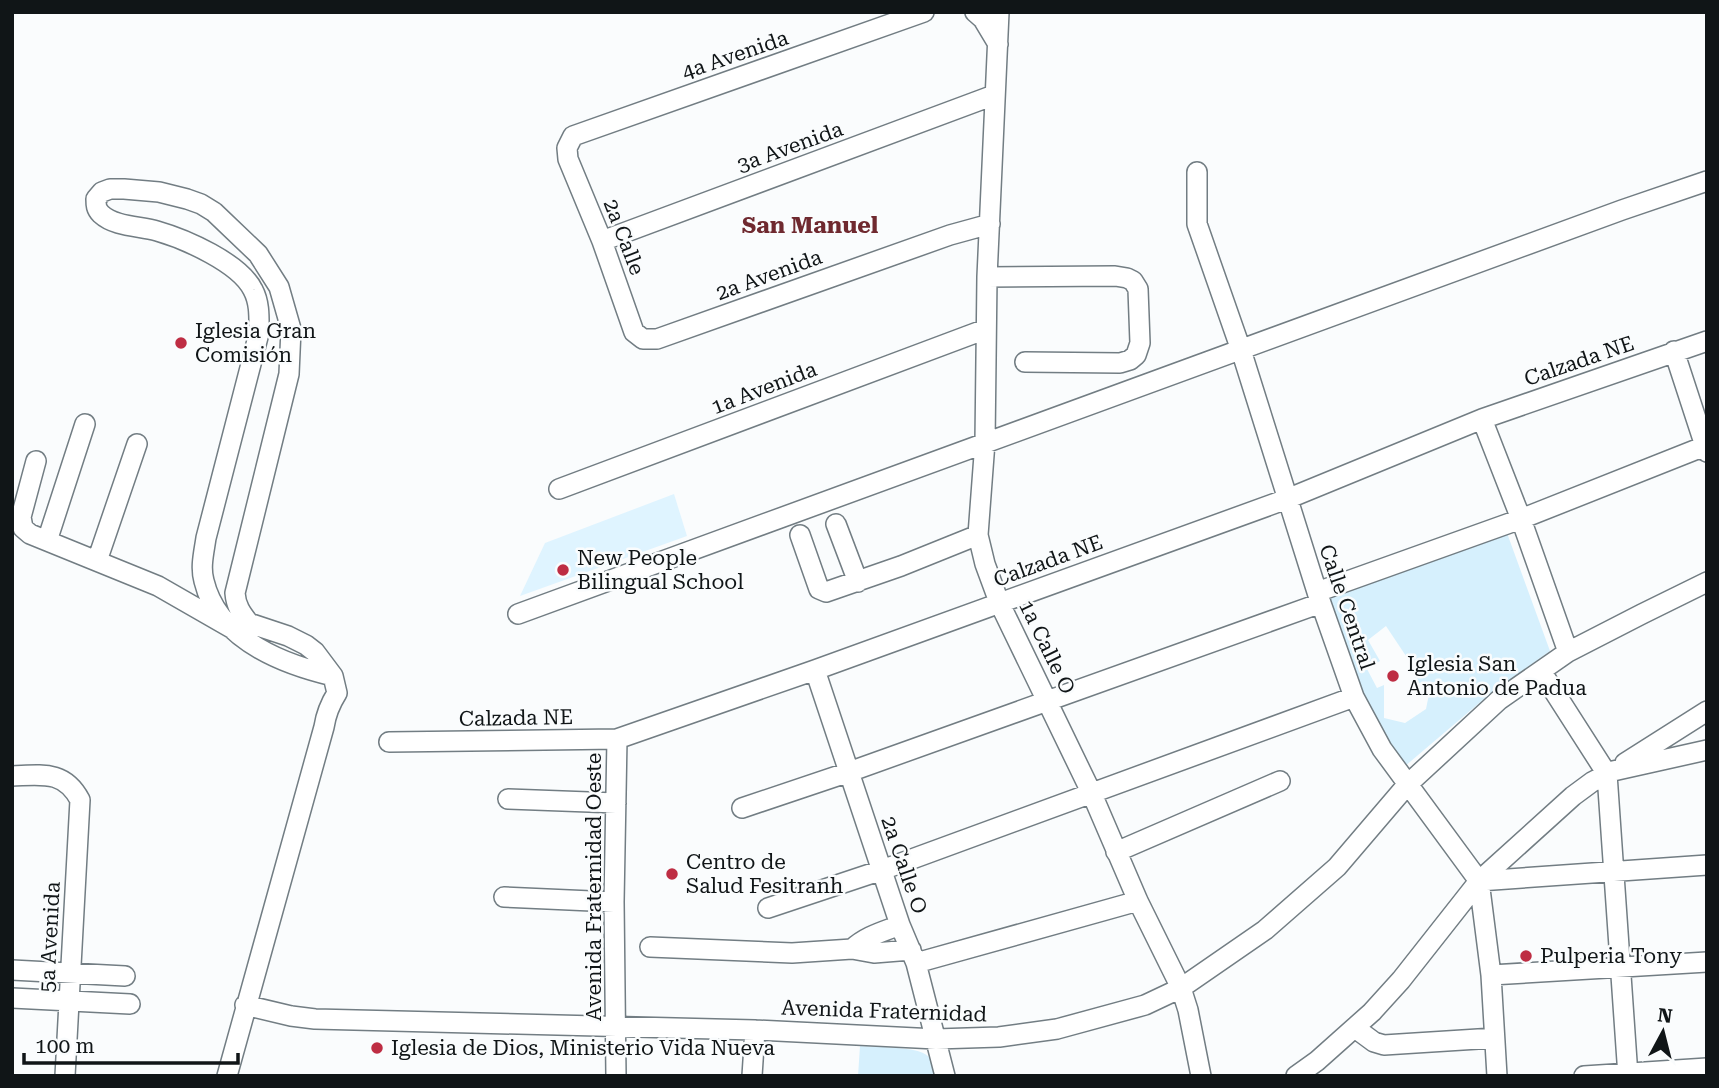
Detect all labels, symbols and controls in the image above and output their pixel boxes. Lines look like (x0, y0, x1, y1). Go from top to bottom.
street label: 4a Avenida (679, 25, 792, 84)
street label: 3a Avenida (734, 117, 847, 177)
street label: 2a Calle (599, 196, 649, 278)
district label: San Manuel (742, 212, 879, 239)
street label: 2a Avenida (713, 245, 826, 305)
place label: Iglesia Gran Comisión (195, 319, 316, 367)
street label: Calzada NE (1521, 331, 1637, 391)
marker: Iglesia Gran Comisión (173, 335, 189, 351)
street label: 1a Avenida (708, 357, 821, 419)
street label: Calzada NE (990, 530, 1106, 592)
street label: Calle Central (1314, 541, 1380, 673)
place label: New People Bilingual School (577, 546, 744, 594)
marker: New People Bilingual School (555, 562, 571, 578)
street label: 1a Calle O (1014, 596, 1080, 698)
place label: Iglesia San Antonio de Padua (1407, 652, 1587, 700)
marker: Iglesia San Antonio de Padua (1385, 668, 1401, 684)
street label: Calzada NE (459, 705, 573, 731)
street label: Avenida Fraternidad Oeste (582, 753, 606, 1021)
street label: 2a Calle O (876, 813, 932, 917)
place label: Centro de Salud Fesitranh (686, 850, 844, 898)
marker: Centro de Salud Fesitranh (664, 866, 680, 882)
street label: 5a Avenida (35, 880, 65, 993)
place label: Pulperia Tony (1540, 944, 1683, 968)
marker: Pulperia Tony (1518, 948, 1534, 964)
street label: Avenida Fraternidad (781, 995, 988, 1027)
north arrow (1628, 997, 1698, 1067)
text: N (1656, 1003, 1674, 1028)
scale bar (24, 1021, 238, 1066)
text: 100 m (35, 1034, 95, 1058)
place label: Iglesia de Dios, Ministerio Vida Nueva (391, 1036, 775, 1060)
marker: Iglesia de Dios, Ministerio Vida Nueva (369, 1040, 385, 1056)

